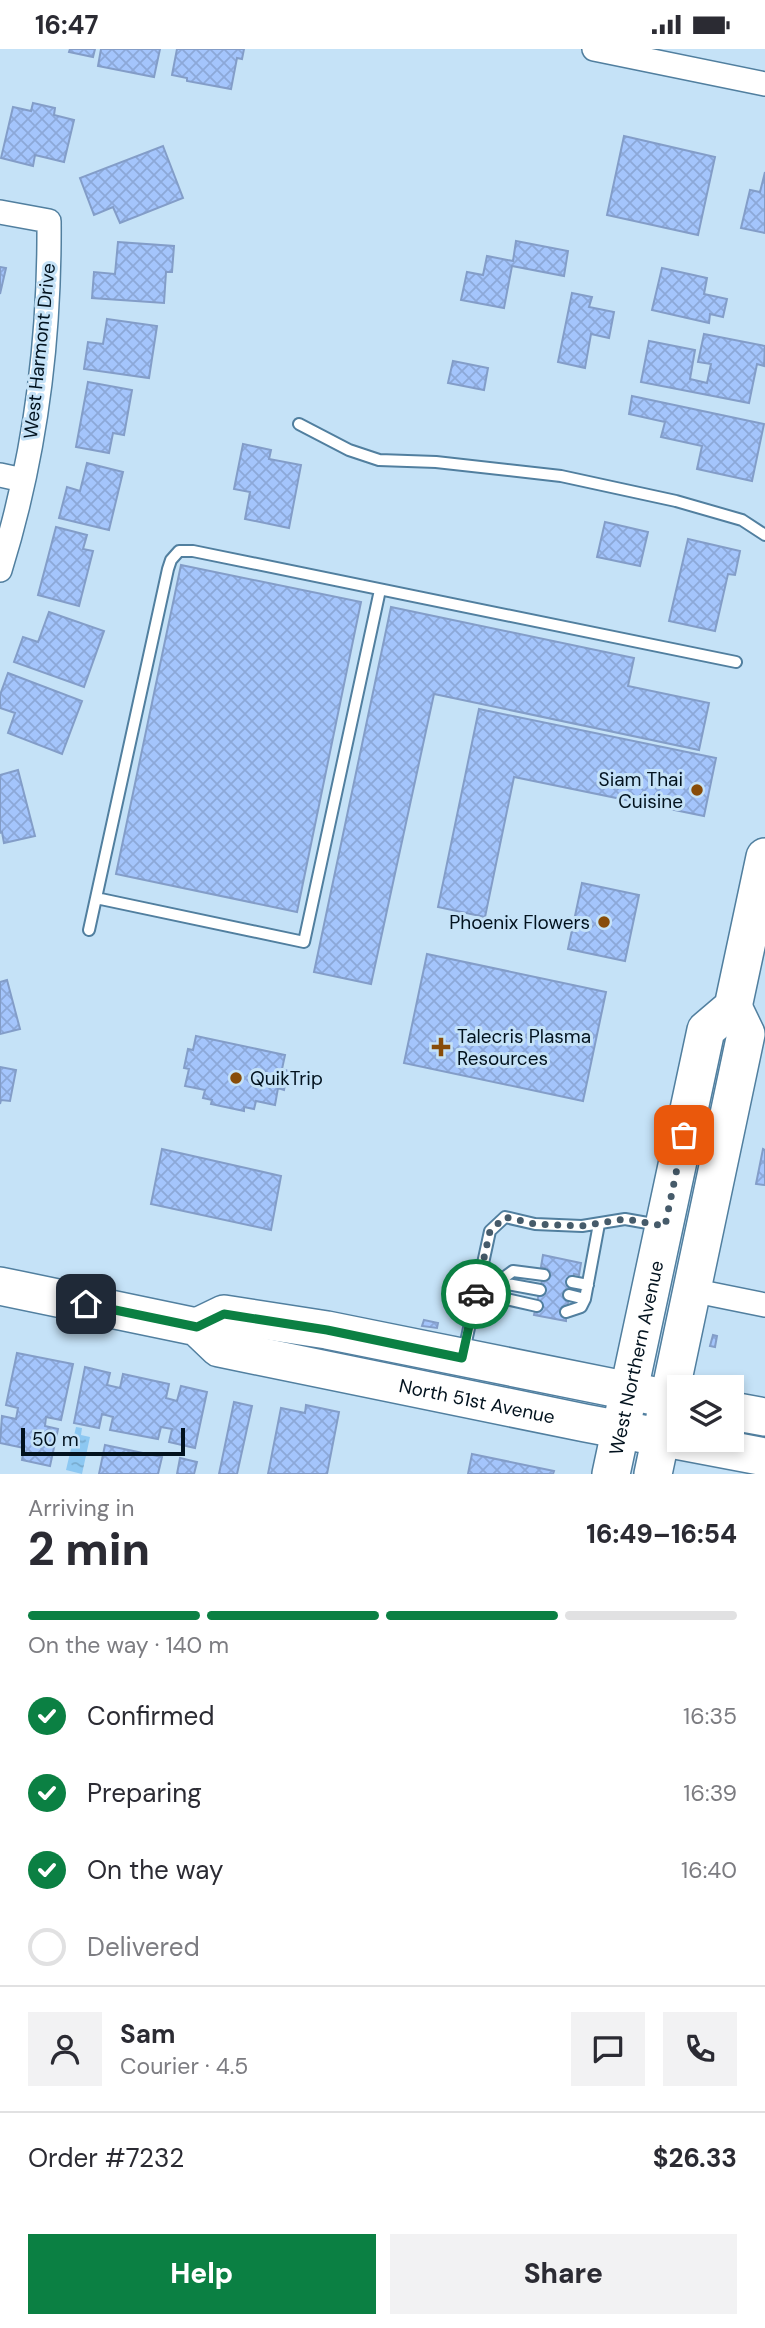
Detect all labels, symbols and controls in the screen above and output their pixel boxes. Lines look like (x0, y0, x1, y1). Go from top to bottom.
text: 16:47 (35, 8, 98, 42)
street label: West Harmont Drive (18, 262, 61, 440)
place label: Siam Thai Cuisine (599, 767, 683, 814)
marker: Siam Thai Cuisine (689, 782, 705, 798)
place label: Phoenix Flowers (449, 910, 590, 935)
marker: Phoenix Flowers (596, 914, 612, 930)
place label: Talecris Plasma Resources (457, 1024, 591, 1071)
marker: Talecris Plasma Resources (431, 1037, 451, 1057)
place label: QuikTrip (250, 1066, 323, 1091)
marker: QuikTrip (228, 1070, 244, 1086)
pin (654, 1105, 714, 1165)
icon: bag (665, 1116, 703, 1154)
street label: West Northern Avenue (603, 1258, 669, 1457)
courier (441, 1259, 511, 1329)
pin (56, 1274, 116, 1334)
icon: car (457, 1275, 495, 1313)
icon: home (67, 1285, 105, 1323)
street label: North 51st Avenue (397, 1373, 557, 1430)
map controls (667, 1375, 744, 1452)
button: layers (667, 1375, 744, 1452)
scale bar (21, 1425, 186, 1457)
text: 50 m (32, 1427, 79, 1452)
text: Arriving in (28, 1493, 134, 1523)
text: 16:49–16:54 (586, 1517, 737, 1551)
text: 2 min (28, 1519, 150, 1579)
text: On the way · 140 m (28, 1630, 229, 1660)
icon: check (28, 1697, 66, 1735)
text: Confirmed (87, 1699, 214, 1733)
text: 16:35 (683, 1701, 737, 1731)
icon: check (28, 1774, 66, 1812)
text: Preparing (87, 1776, 202, 1810)
text: 16:39 (683, 1778, 737, 1808)
icon: check (28, 1851, 66, 1889)
text: On the way (87, 1853, 223, 1887)
text: 16:40 (681, 1855, 737, 1885)
text: Delivered (87, 1930, 200, 1964)
button: person (28, 2012, 102, 2086)
button: chat (571, 2012, 645, 2086)
button: phone (663, 2012, 737, 2086)
text: Sam (120, 2017, 175, 2051)
text: Courier · 4.5 (120, 2051, 248, 2081)
text: Order #7232 (28, 2141, 184, 2175)
text: $26.33 (653, 2141, 737, 2175)
button: Help (28, 2234, 376, 2314)
button: Share (390, 2234, 737, 2314)

